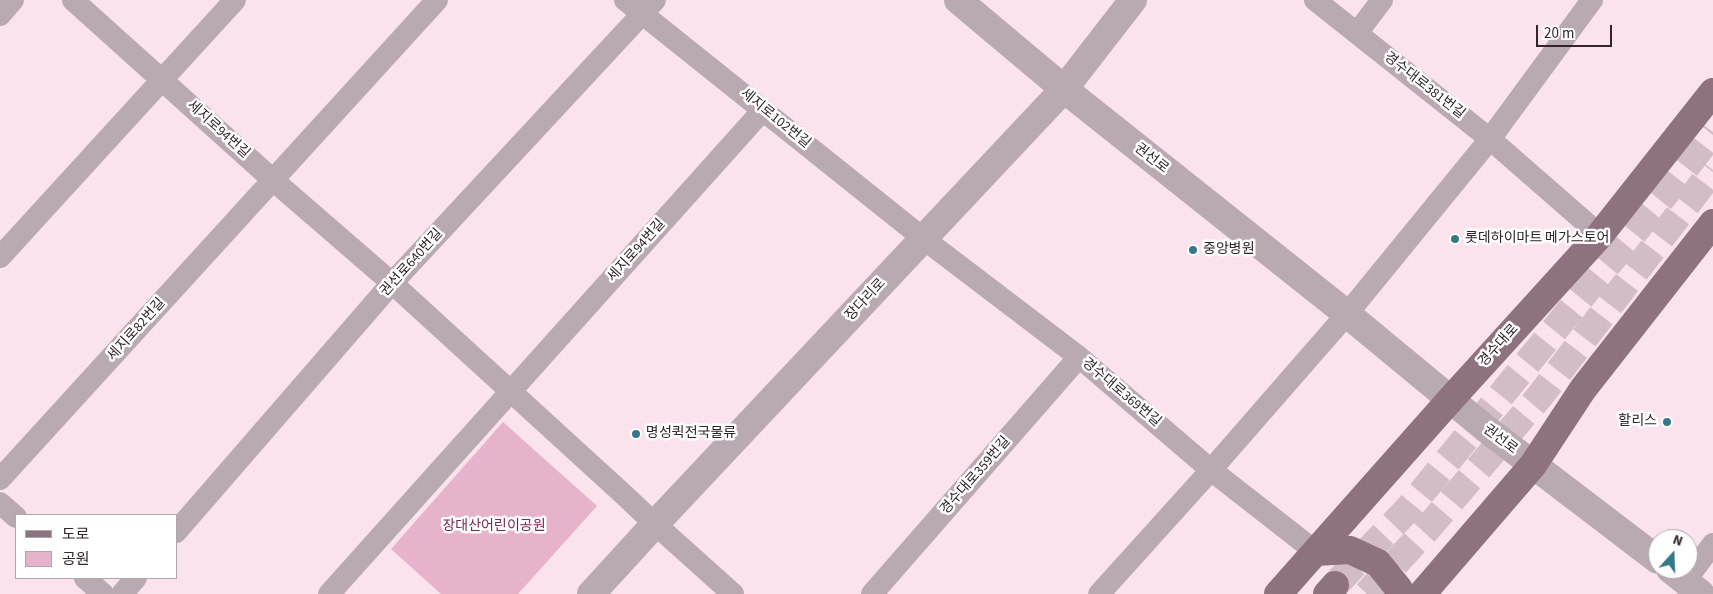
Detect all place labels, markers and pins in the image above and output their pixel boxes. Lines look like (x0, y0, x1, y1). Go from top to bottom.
place label: 롯데하이마트 메가스토어 (1465, 231, 1609, 247)
marker: 롯데하이마트 메가스토어 (1449, 233, 1461, 245)
place label: 중앙병원 (1203, 242, 1255, 258)
marker: 중앙병원 (1187, 244, 1199, 256)
place label: 할리스 (1618, 414, 1657, 430)
marker: 할리스 (1661, 416, 1673, 428)
place label: 명성퀵전국물류 (646, 426, 736, 442)
marker: 명성퀵전국물류 (630, 428, 642, 440)

